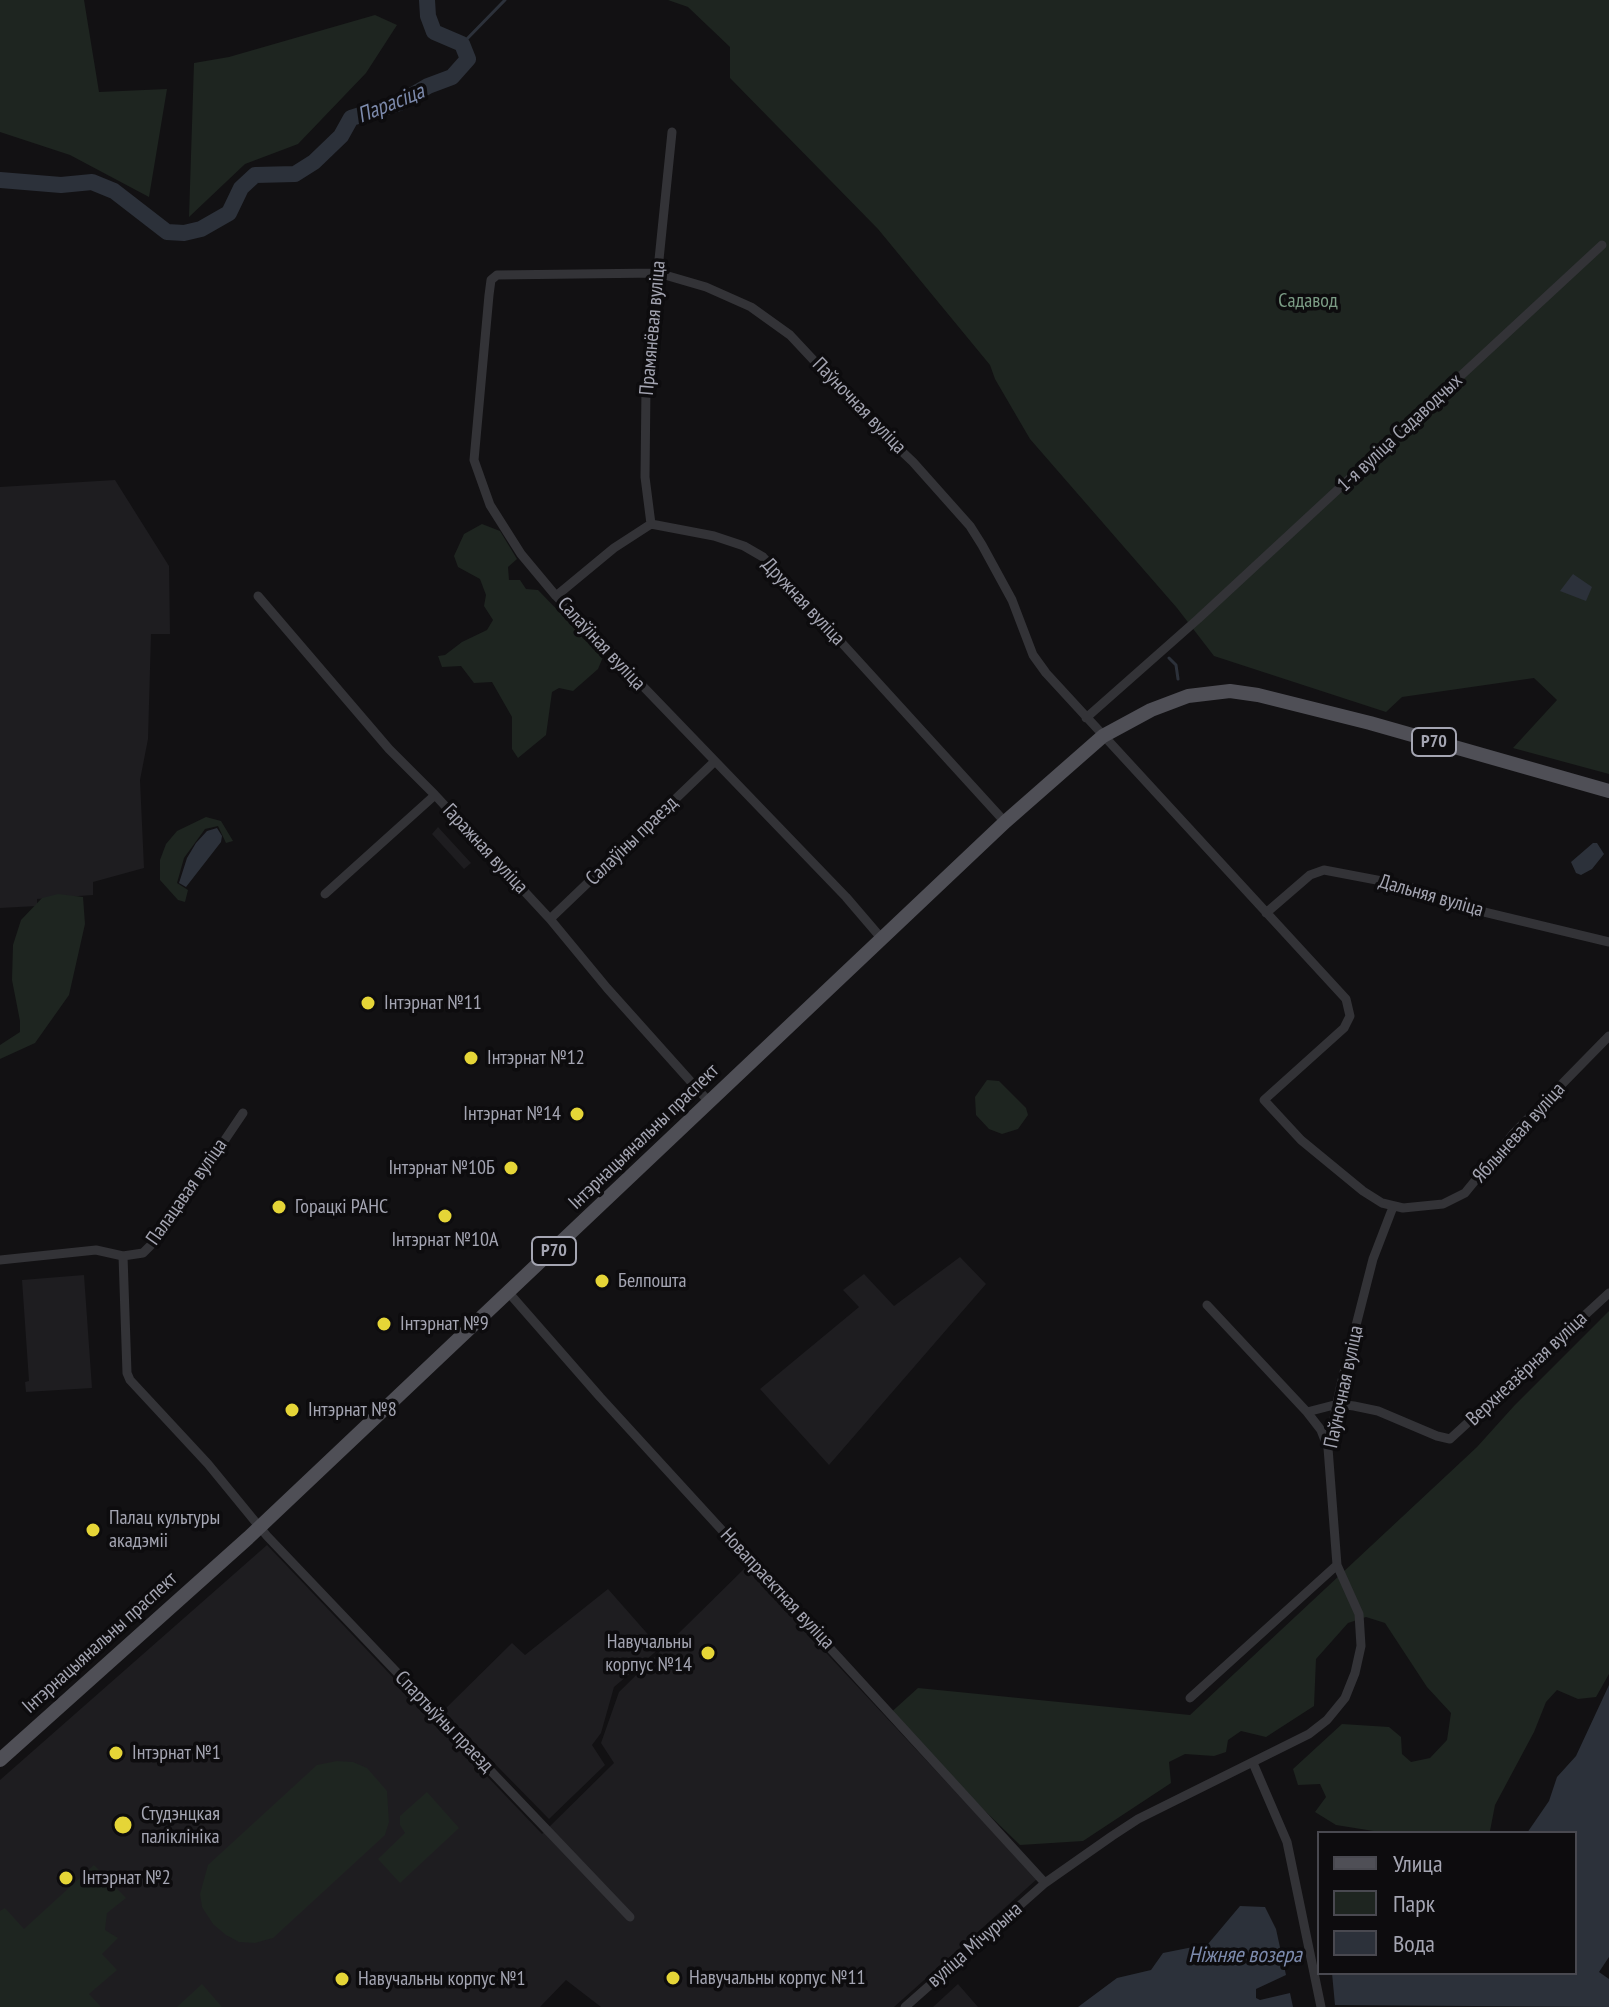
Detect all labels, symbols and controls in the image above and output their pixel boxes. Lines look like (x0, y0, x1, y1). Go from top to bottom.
water label: Парасіца (354, 79, 428, 129)
street label: Прамянёвая вуліца (635, 260, 671, 396)
park label: Садавод (1278, 289, 1338, 313)
street label: Паўночная вуліца (807, 353, 911, 459)
street label: 1-я вуліца Садаводчых (1333, 369, 1467, 497)
street label: Дружная вуліца (756, 553, 850, 651)
street label: Салаўіная вуліца (552, 592, 650, 696)
road number: Р70 (1412, 728, 1456, 756)
street label: Салаўіны праезд (581, 791, 683, 891)
street label: Гаражная вуліца (437, 799, 533, 899)
street label: Дальняя вуліца (1376, 870, 1486, 922)
place label: Інтэрнат №11 (384, 991, 482, 1015)
marker: Інтэрнат №11 (359, 994, 377, 1012)
place label: Інтэрнат №12 (487, 1046, 585, 1070)
marker: Інтэрнат №12 (462, 1049, 480, 1067)
street label: Інтэрнацыянальны праспект (564, 1059, 724, 1215)
street label: Яблыневая вуліца (1468, 1078, 1570, 1188)
place label: Інтэрнат №14 (463, 1102, 561, 1126)
marker: Інтэрнат №14 (568, 1105, 586, 1123)
street label: Палацавая вуліца (142, 1134, 232, 1250)
place label: Інтэрнат №10Б (388, 1156, 495, 1180)
marker: Інтэрнат №10Б (502, 1159, 520, 1177)
place label: Горацкі РАНС (295, 1195, 388, 1219)
marker: Горацкі РАНС (270, 1198, 288, 1216)
marker: Інтэрнат №10А (436, 1207, 454, 1225)
place label: Інтэрнат №10А (391, 1228, 499, 1252)
road number: Р70 (532, 1237, 576, 1265)
place label: Белпошта (618, 1269, 686, 1293)
marker: Белпошта (593, 1272, 611, 1290)
street label: Верхнеазёрная вуліца (1462, 1307, 1592, 1431)
place label: Інтэрнат №9 (400, 1312, 489, 1336)
marker: Інтэрнат №9 (375, 1315, 393, 1333)
street label: Паўночная вуліца (1319, 1324, 1369, 1450)
place label: Інтэрнат №8 (308, 1398, 397, 1422)
marker: Інтэрнат №8 (283, 1401, 301, 1419)
place label: Палац культуры акадэміі (109, 1506, 220, 1553)
marker: Палац культуры акадэміі (84, 1521, 102, 1539)
street label: Новапраектная вуліца (715, 1524, 839, 1654)
street label: Інтэрнацыянальны праспект (18, 1567, 182, 1719)
place label: Навучальны корпус №14 (605, 1630, 692, 1677)
marker: Навучальны корпус №14 (699, 1644, 717, 1662)
street label: Спартыўны праезд (390, 1666, 498, 1778)
place label: Інтэрнат №1 (132, 1741, 221, 1765)
marker: Інтэрнат №1 (107, 1744, 125, 1762)
place label: Студэнцкая паліклініка (141, 1802, 220, 1849)
marker: Студэнцкая паліклініка (112, 1814, 134, 1836)
legend (1317, 1831, 1577, 1975)
text: Улица (1393, 1848, 1443, 1879)
place label: Інтэрнат №2 (82, 1866, 171, 1890)
marker: Інтэрнат №2 (57, 1869, 75, 1887)
text: Парк (1393, 1888, 1435, 1919)
street label: вуліца Мічурына (923, 1897, 1027, 1993)
text: Вода (1393, 1928, 1435, 1959)
water label: Ніжняе возера (1188, 1943, 1302, 1969)
place label: Навучальны корпус №11 (689, 1966, 865, 1990)
place label: Навучальны корпус №1 (358, 1967, 525, 1991)
marker: Навучальны корпус №11 (664, 1969, 682, 1987)
marker: Навучальны корпус №1 (333, 1970, 351, 1988)

